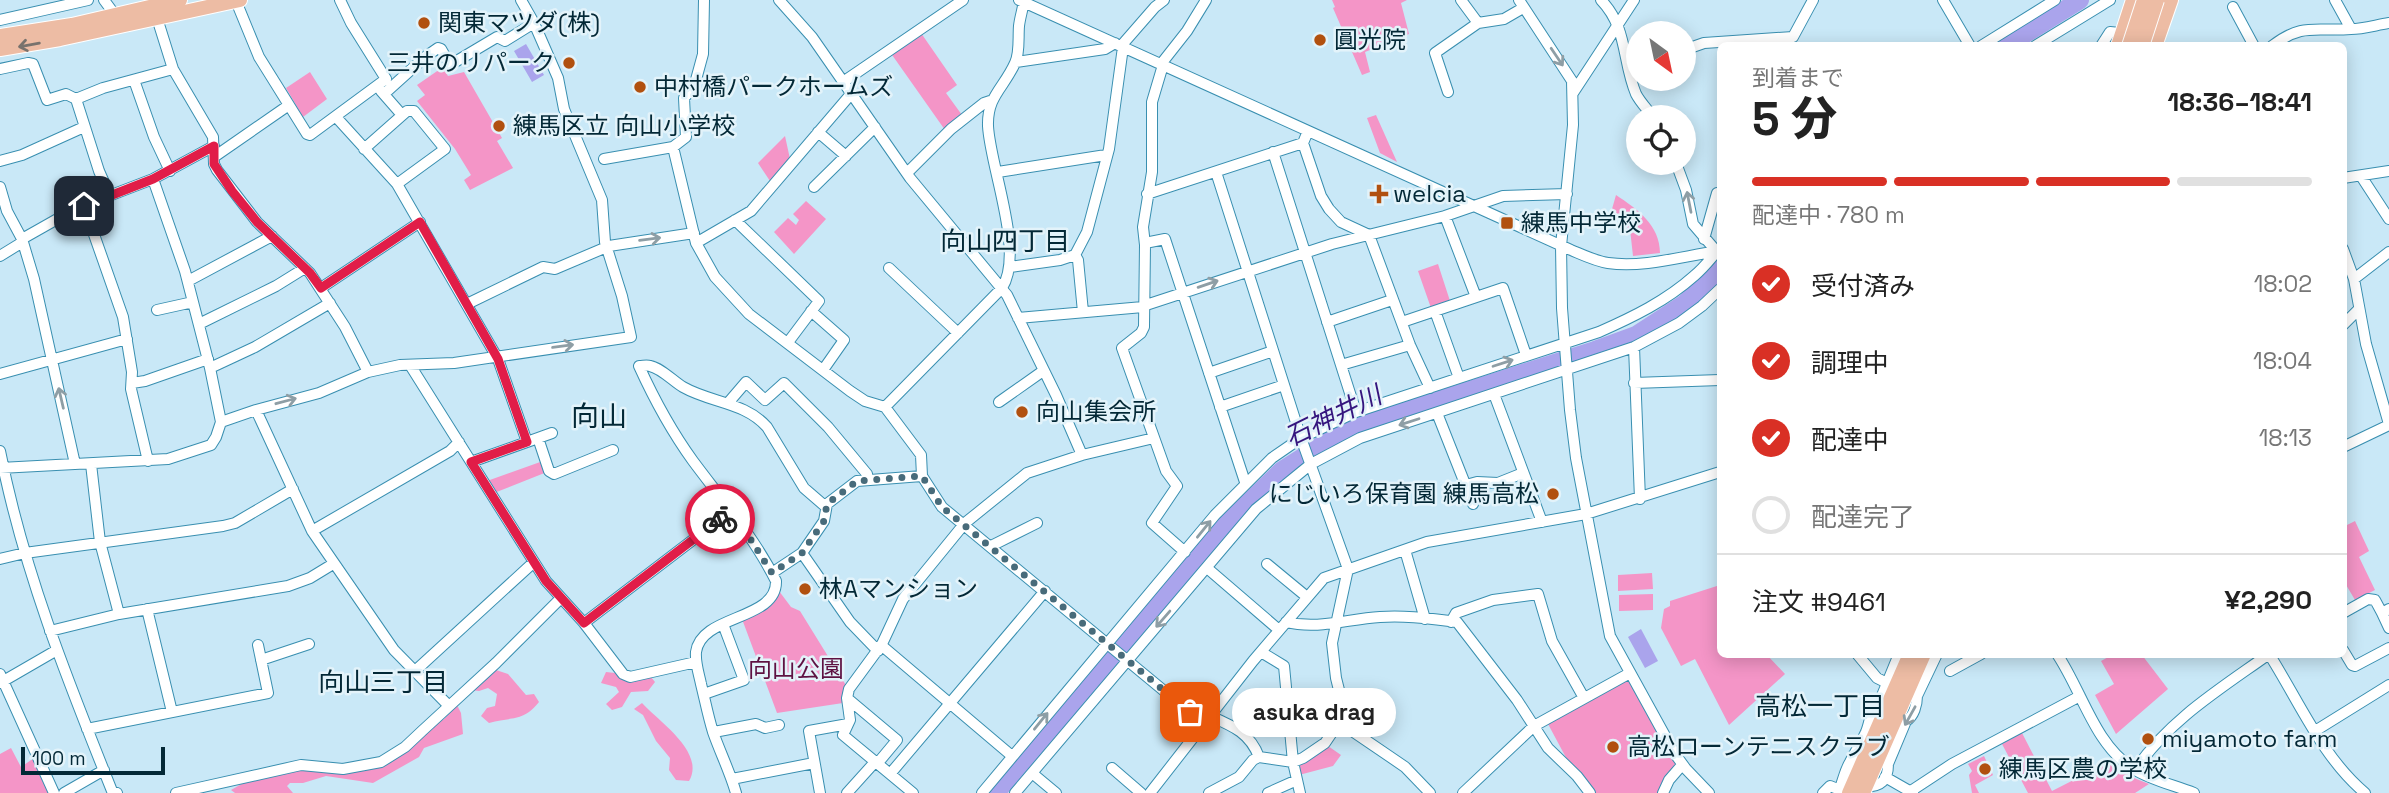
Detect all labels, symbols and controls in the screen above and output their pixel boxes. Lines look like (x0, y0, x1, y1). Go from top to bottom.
place label: 関東マツダ(株) (438, 7, 600, 38)
marker: 関東マツダ(株) (416, 15, 432, 31)
north arrow (1626, 21, 1696, 91)
map controls (1626, 21, 1696, 175)
place label: 圓光院 (1334, 24, 1406, 55)
marker: 圓光院 (1312, 32, 1328, 48)
one-way arrow (18, 38, 41, 52)
place label: 三井のリパーク (387, 47, 555, 78)
one-way arrow (1550, 47, 1564, 66)
marker: 三井のリパーク (561, 55, 577, 71)
text: 到着まで (1752, 63, 1844, 93)
place label: 中村橋パークホームズ (654, 71, 893, 102)
marker: 中村橋パークホームズ (632, 79, 648, 95)
text: 18:36–18:41 (2167, 85, 2312, 119)
text: 5 分 (1752, 90, 1837, 148)
button: locate (1626, 105, 1696, 175)
place label: 練馬区立 向山小学校 (513, 110, 735, 141)
marker: 練馬区立 向山小学校 (491, 118, 507, 134)
pin (54, 176, 114, 236)
place label: welcia (1393, 178, 1466, 209)
marker: welcia (1371, 186, 1387, 202)
icon: home (65, 187, 103, 225)
one-way arrow (1681, 191, 1695, 214)
text: 配達中 · 780 m (1752, 200, 1905, 230)
place label: 練馬中学校 (1521, 207, 1641, 238)
marker: 練馬中学校 (1499, 215, 1515, 231)
district label: 向山四丁目 (940, 224, 1070, 258)
one-way arrow (638, 233, 661, 246)
icon: check (1752, 265, 1790, 303)
text: 受付済み (1811, 269, 1915, 303)
text: 18:02 (2254, 269, 2312, 299)
one-way arrow (1197, 277, 1219, 290)
one-way arrow (551, 340, 574, 353)
icon: check (1752, 342, 1790, 380)
text: 調理中 (1811, 346, 1889, 380)
text: 18:04 (2253, 346, 2312, 376)
one-way arrow (1491, 356, 1513, 368)
water label: 石神井川 (1279, 377, 1390, 454)
one-way arrow (54, 387, 67, 410)
one-way arrow (275, 394, 297, 407)
place label: 向山集会所 (1036, 396, 1156, 427)
district label: 向山 (571, 398, 627, 434)
marker: 向山集会所 (1014, 404, 1030, 420)
one-way arrow (1398, 416, 1420, 429)
icon: check (1752, 419, 1790, 457)
text: 配達中 (1811, 423, 1889, 457)
text: 18:13 (2259, 423, 2312, 453)
place label: にじいろ保育園 練馬高松 (1269, 478, 1539, 509)
courier (685, 484, 755, 554)
marker: にじいろ保育園 練馬高松 (1545, 486, 1561, 502)
icon: bike (701, 500, 739, 538)
text: 配達完了 (1811, 500, 1915, 534)
one-way arrow (1196, 521, 1211, 539)
place label: 林Aマンション (819, 573, 978, 604)
marker: 林Aマンション (797, 581, 813, 597)
text: ¥2,290 (2225, 583, 2312, 617)
text: 注文 #9461 (1752, 585, 1886, 619)
one-way arrow (1155, 610, 1172, 627)
park label: 向山公園 (748, 653, 844, 684)
district label: 向山三丁目 (318, 665, 448, 699)
pin (1160, 682, 1220, 742)
callout: asuka drag (1232, 688, 1396, 736)
district label: 高松一丁目 (1755, 689, 1885, 723)
icon: bag (1171, 693, 1209, 731)
text: asuka drag (1253, 697, 1375, 727)
one-way arrow (1903, 705, 1917, 725)
one-way arrow (1033, 713, 1049, 731)
place label: miyamoto farm (2162, 723, 2338, 754)
place label: 高松ローンテニスクラブ (1627, 731, 1890, 762)
marker: miyamoto farm (2140, 731, 2156, 747)
marker: 高松ローンテニスクラブ (1605, 739, 1621, 755)
scale bar (21, 744, 164, 776)
text: 100 m (32, 746, 86, 771)
place label: 練馬区農の学校 (1999, 753, 2167, 784)
marker: 練馬区農の学校 (1977, 761, 1993, 777)

